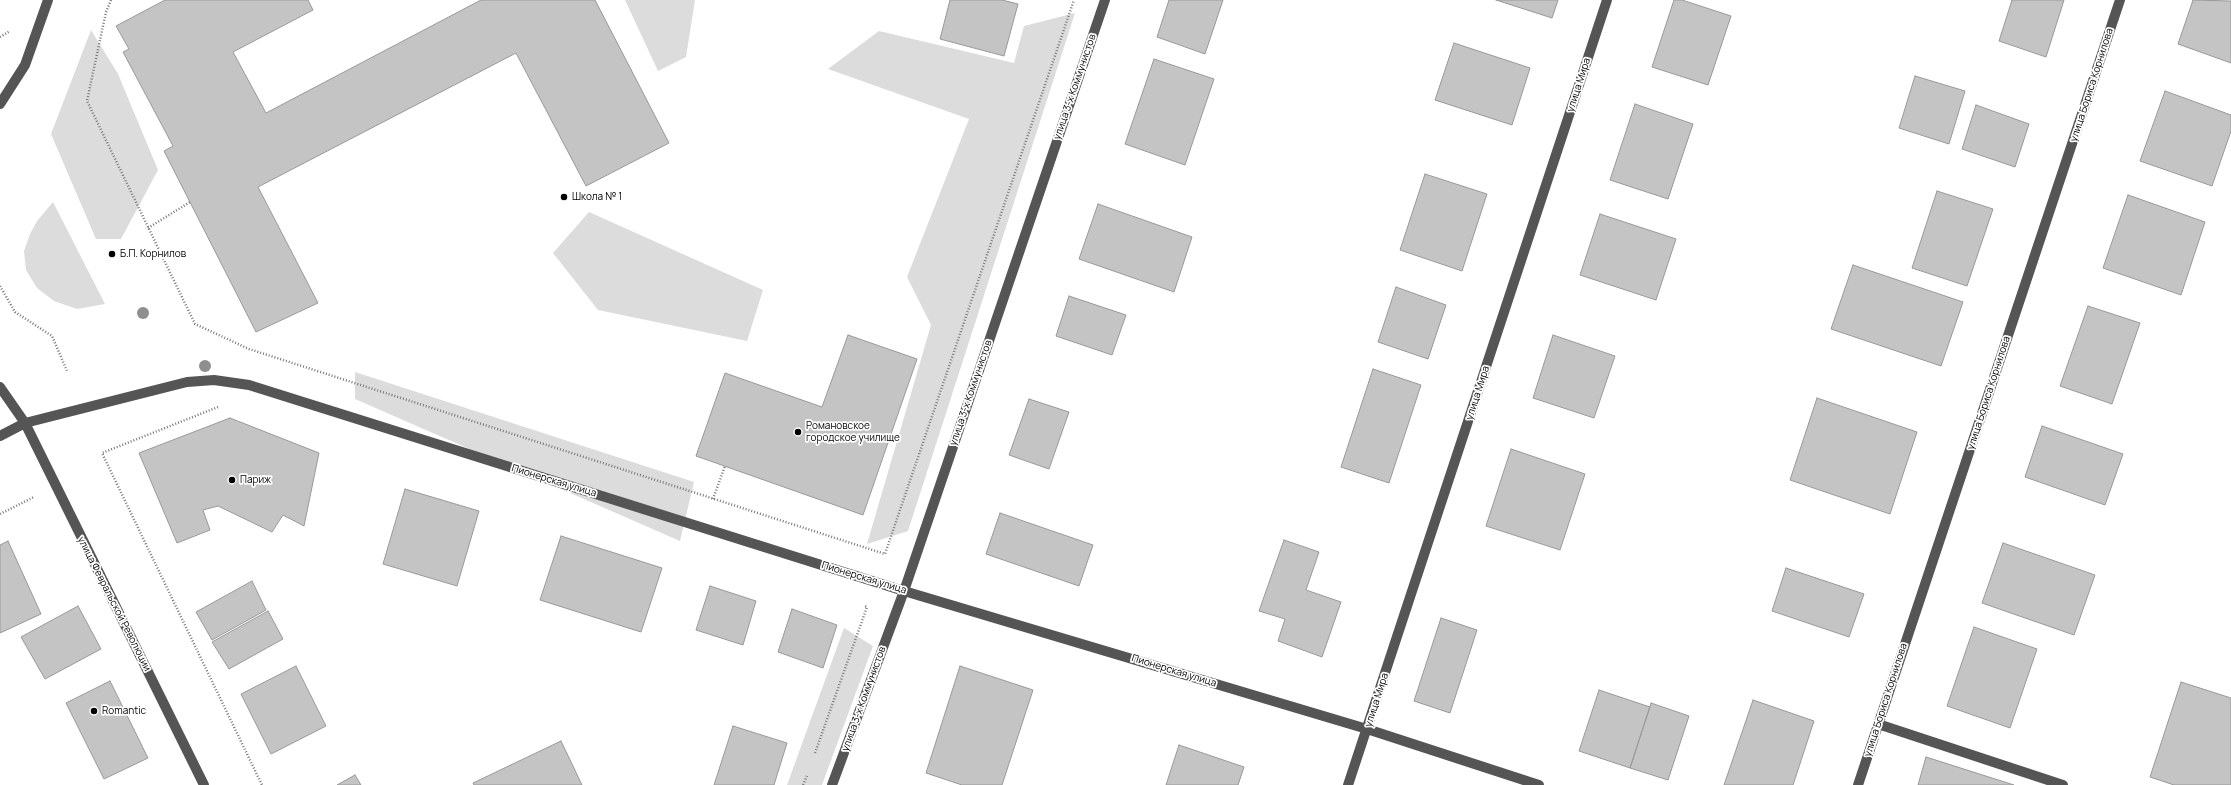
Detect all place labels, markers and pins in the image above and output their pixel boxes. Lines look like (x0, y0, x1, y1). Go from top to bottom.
place label: Школа № 1 (572, 191, 622, 203)
marker: Школа № 1 (559, 192, 569, 202)
place label: Б.П. Корнилов (120, 248, 186, 260)
marker: Б.П. Корнилов (107, 249, 117, 259)
place label: Романовское городское училище (806, 420, 900, 444)
marker: Романовское городское училище (793, 427, 803, 437)
place label: Париж (240, 474, 271, 486)
marker: Париж (227, 475, 237, 485)
place label: Romantic (102, 705, 146, 717)
marker: Romantic (89, 706, 99, 716)

